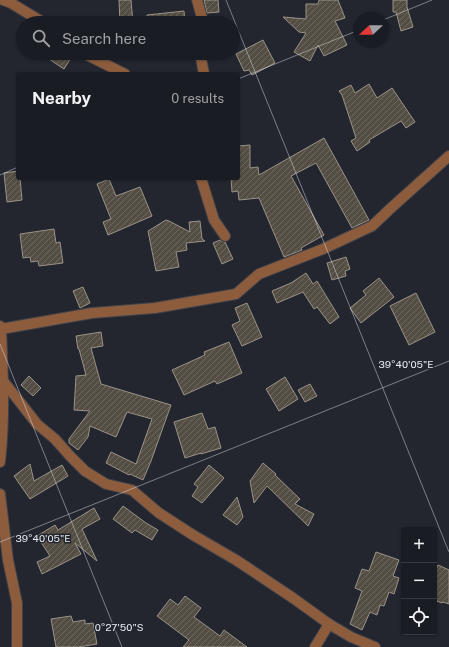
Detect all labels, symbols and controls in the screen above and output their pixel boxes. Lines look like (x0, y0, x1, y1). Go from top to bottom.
north arrow (353, 12, 389, 48)
search box (16, 16, 240, 60)
icon: search (30, 27, 52, 49)
text: Search here (62, 30, 146, 47)
text: Nearby (32, 88, 91, 108)
text: 0 results (171, 91, 224, 106)
text: 39°40'05"E (379, 358, 433, 370)
map controls (401, 527, 437, 635)
button: + (401, 527, 437, 563)
text: 39°40'05"E (16, 532, 70, 544)
button: − (401, 563, 437, 599)
button: locate (401, 599, 437, 635)
text: 0°27'50"S (95, 621, 144, 633)

